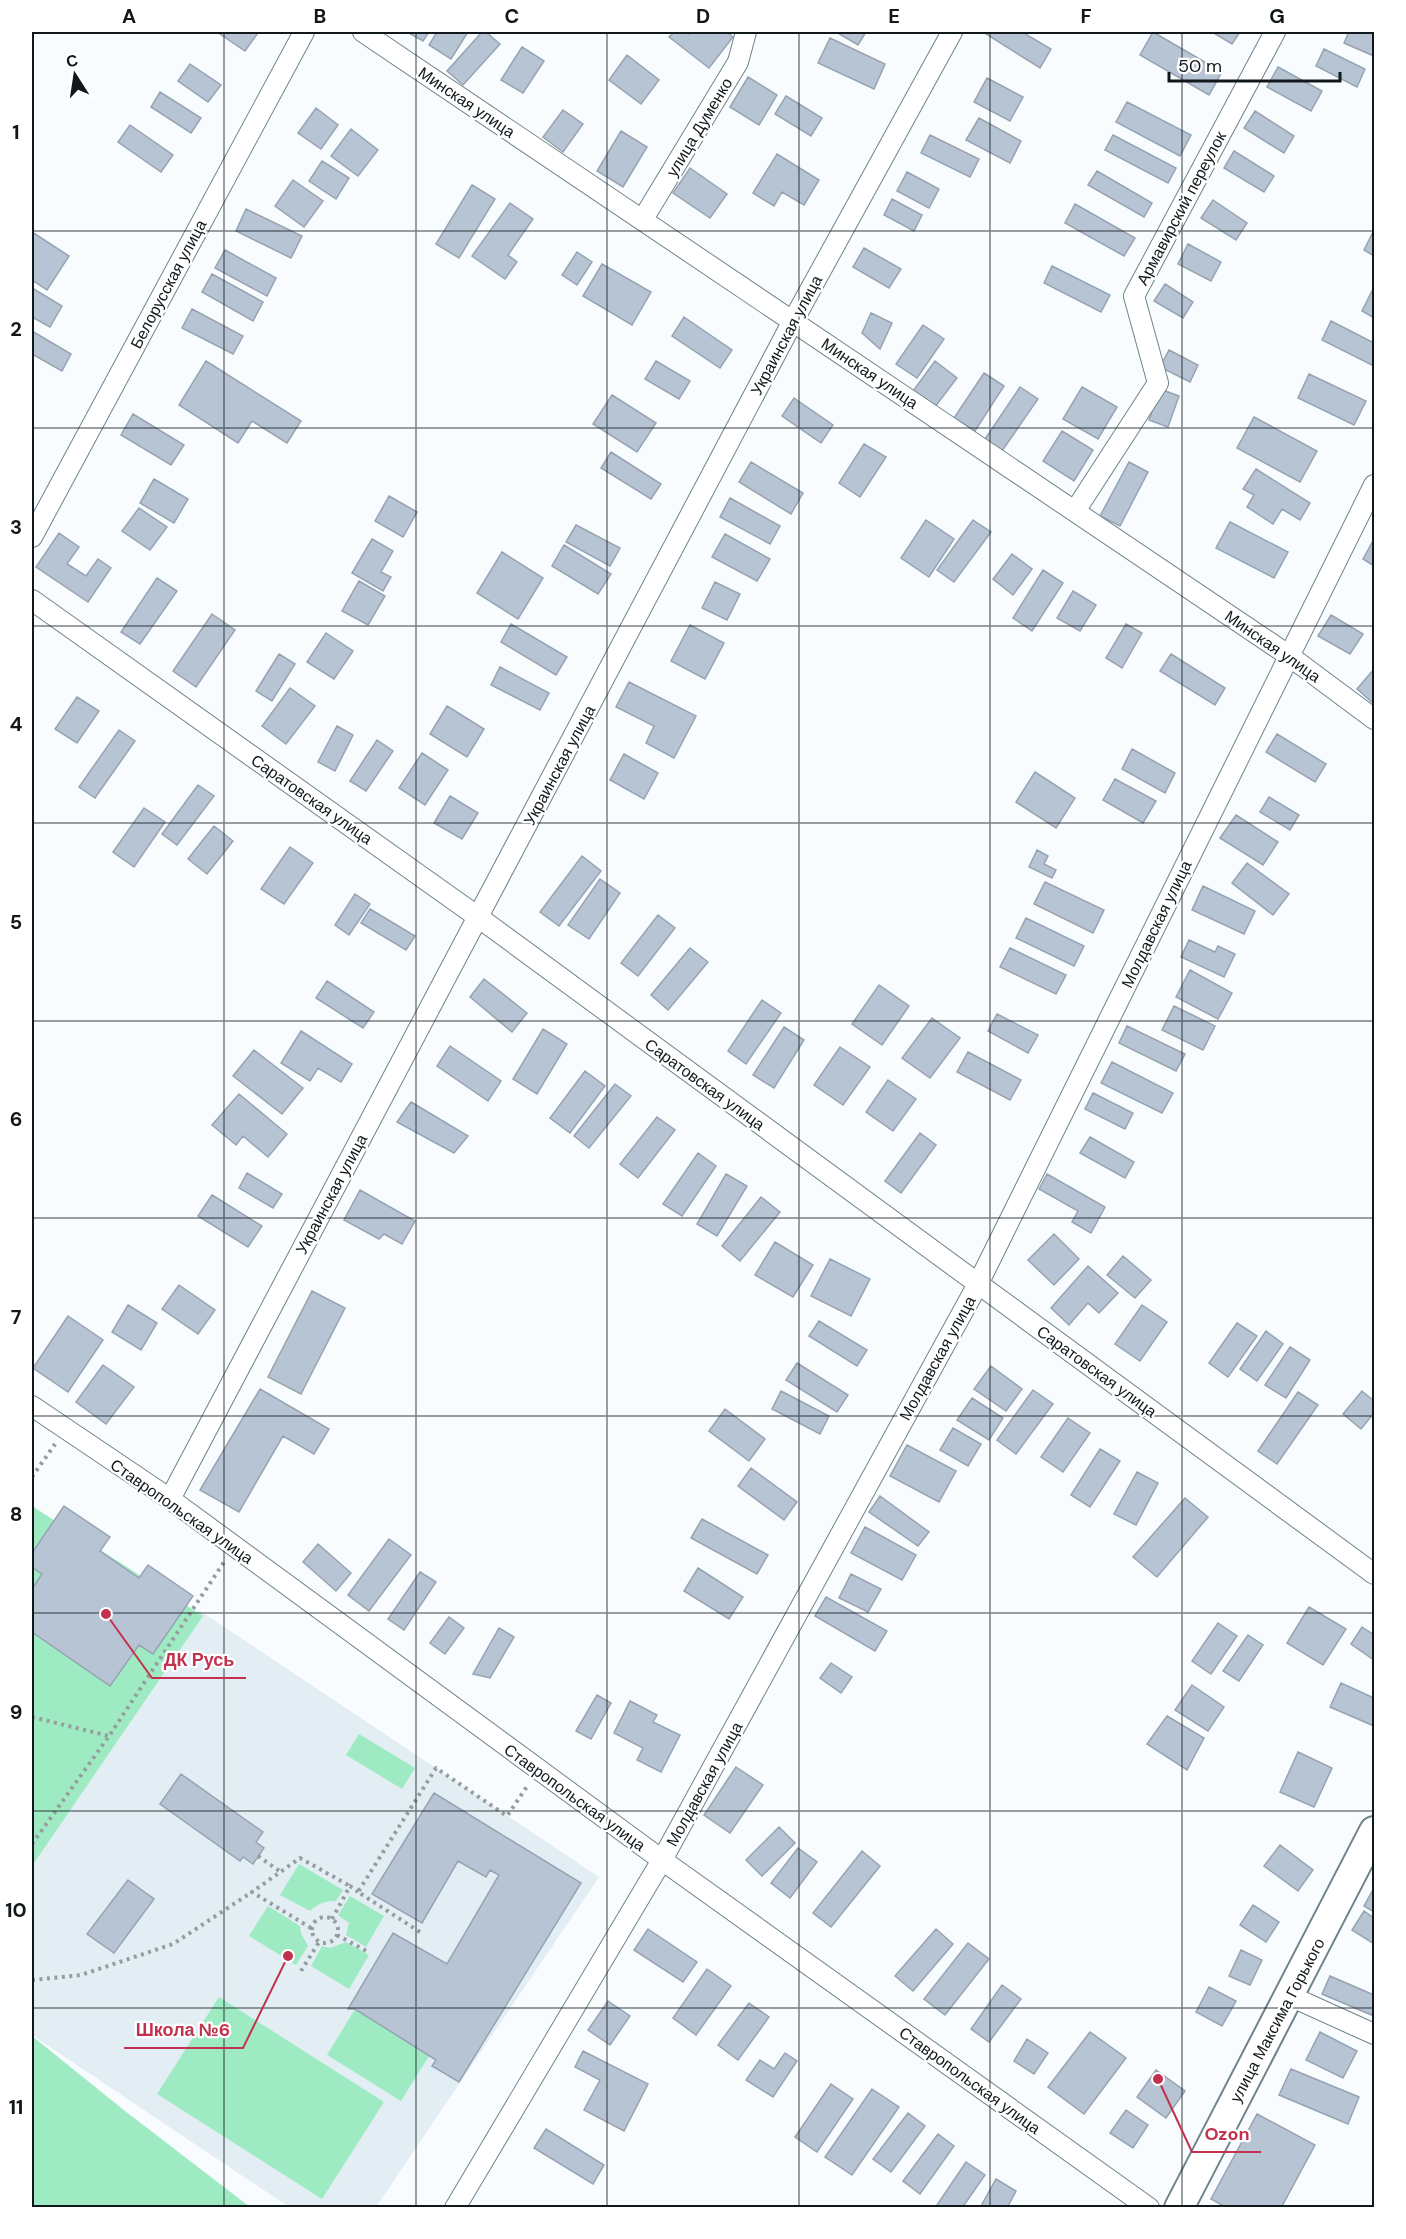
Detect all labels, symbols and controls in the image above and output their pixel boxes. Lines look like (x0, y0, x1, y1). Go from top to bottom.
text: A (122, 3, 136, 29)
text: B (314, 3, 326, 29)
text: C (505, 3, 519, 29)
text: D (696, 3, 710, 29)
text: E (888, 3, 900, 29)
text: F (1080, 3, 1092, 29)
text: G (1269, 3, 1285, 29)
north arrow (45, 45, 105, 105)
scale bar (1169, 45, 1340, 83)
text: С (64, 49, 80, 72)
text: 50 m (1178, 54, 1222, 78)
street label: Минская улица (414, 62, 519, 143)
street label: улица Думенко (662, 74, 737, 181)
text: 1 (12, 119, 20, 145)
street label: Армавирский переулок (1132, 127, 1231, 289)
street label: Белорусская улица (126, 216, 211, 352)
street label: Украинская улица (746, 271, 827, 399)
text: 2 (10, 316, 22, 342)
street label: Минская улица (817, 333, 922, 414)
text: 3 (10, 514, 22, 540)
street label: Минская улица (1221, 606, 1325, 687)
street label: Украинская улица (519, 701, 600, 829)
text: 4 (10, 711, 23, 737)
street label: Саратовская улица (247, 750, 377, 849)
street label: Молдавская улица (1117, 857, 1196, 991)
text: 5 (10, 909, 22, 935)
street label: Саратовская улица (640, 1034, 769, 1135)
text: 6 (10, 1106, 22, 1132)
street label: Украинская улица (291, 1130, 372, 1258)
street label: Молдавская улица (895, 1292, 980, 1424)
text: 7 (11, 1304, 22, 1330)
street label: Саратовская улица (1032, 1321, 1161, 1422)
street label: Ставропольская улица (106, 1454, 257, 1569)
text: 8 (10, 1501, 22, 1527)
callout: ДК Русь (152, 1642, 246, 1678)
text: ДК Русь (164, 1648, 234, 1672)
text: 9 (10, 1699, 22, 1725)
street label: Молдавская улица (662, 1718, 747, 1850)
street label: Ставропольская улица (500, 1739, 650, 1856)
text: 10 (5, 1897, 27, 1923)
street label: улица Максима Горького (1225, 1934, 1330, 2106)
callout: Школа №6 (124, 2012, 243, 2048)
text: Школа №6 (136, 2018, 230, 2042)
street label: Ставропольская улица (895, 2022, 1045, 2139)
text: 11 (9, 2094, 23, 2120)
callout: Ozon (1192, 2116, 1261, 2152)
text: Ozon (1204, 2122, 1250, 2146)

